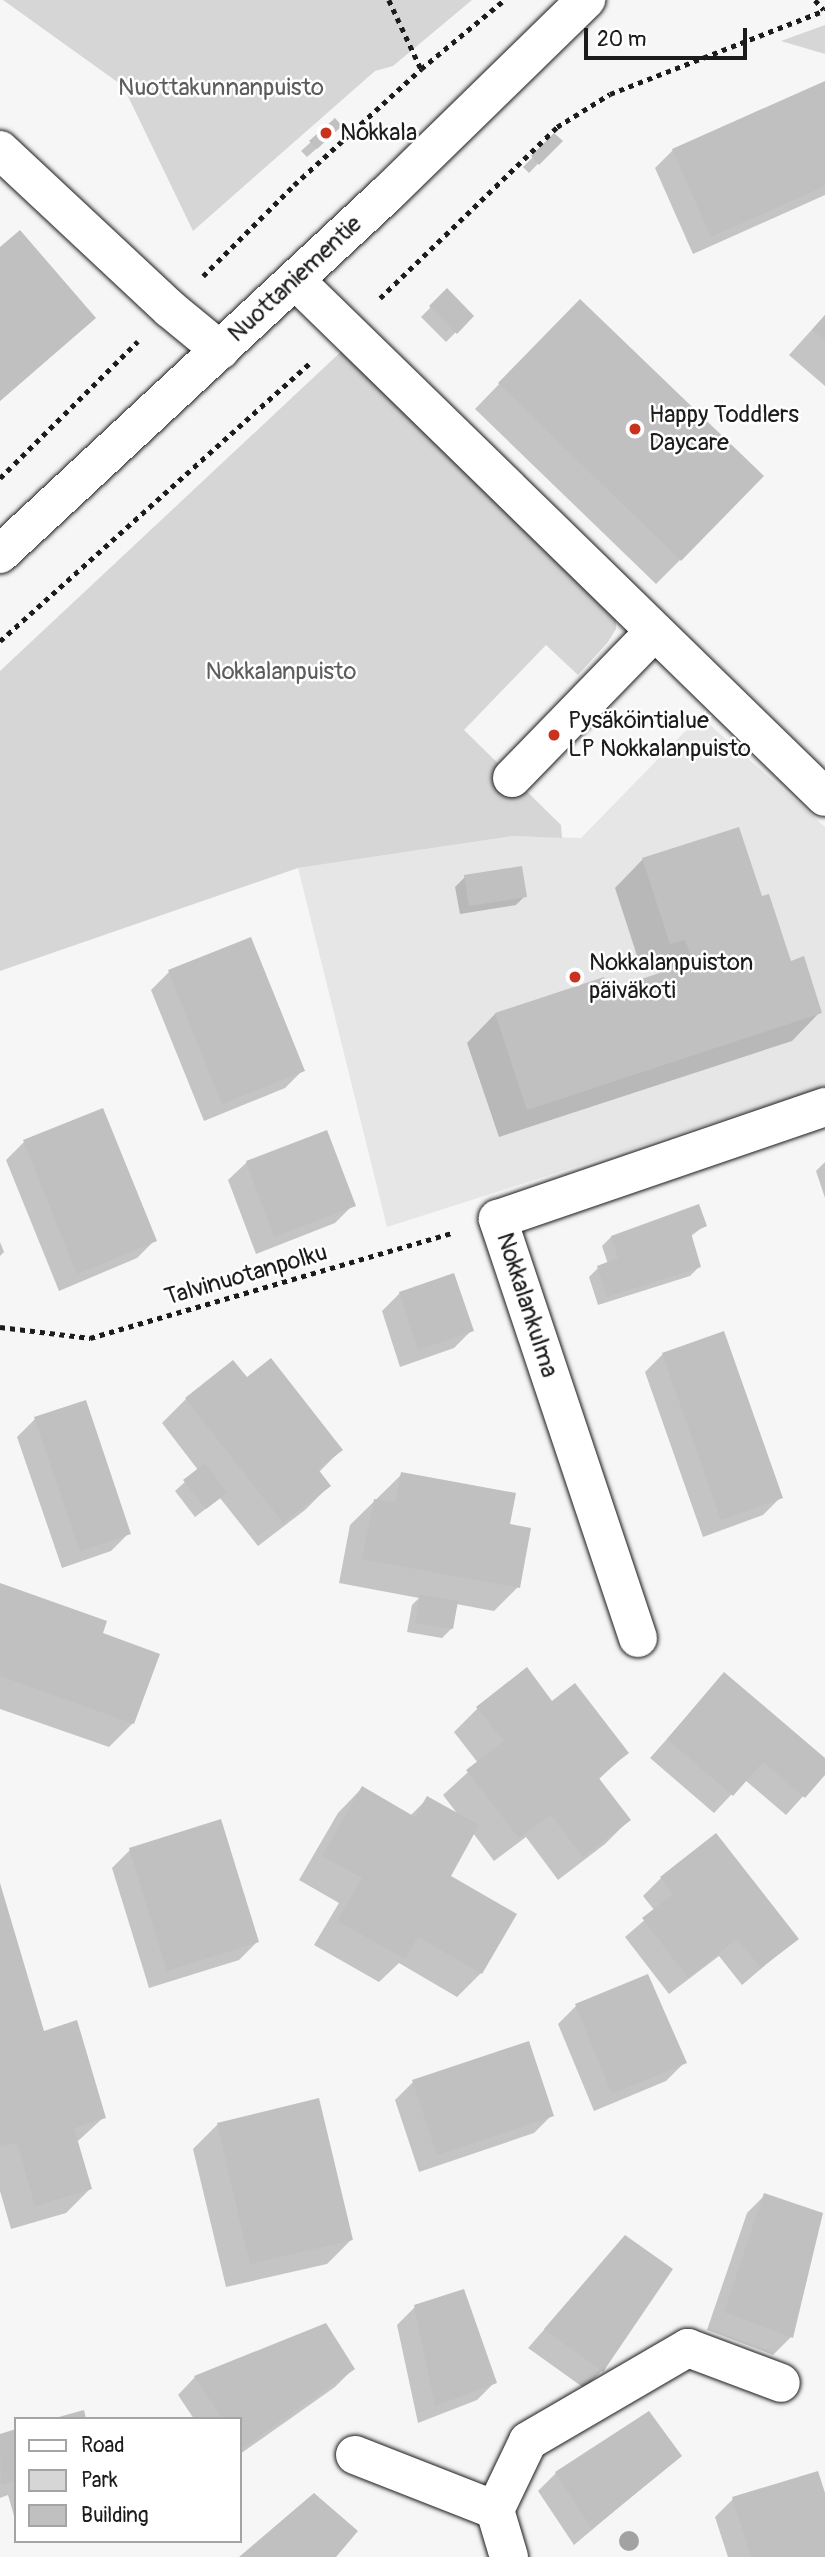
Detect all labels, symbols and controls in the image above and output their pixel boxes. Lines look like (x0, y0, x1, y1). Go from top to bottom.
scale bar (587, 14, 750, 58)
text: 20 m (597, 26, 646, 53)
park label: Nuottakunnanpuisto (118, 74, 324, 102)
place label: Nokkala (340, 119, 417, 147)
marker: Nokkala (318, 125, 334, 141)
street label: Nuottaniementie (222, 210, 368, 348)
place label: Happy Toddlers Daycare (649, 401, 799, 457)
marker: Happy Toddlers Daycare (627, 421, 643, 437)
park label: Nokkalanpuisto (206, 658, 356, 686)
place label: Pysäköintialue LP Nokkalanpuisto (568, 707, 751, 763)
marker: Pysäköintialue LP Nokkalanpuisto (546, 727, 562, 743)
place label: Nokkalanpuiston päiväkoti (589, 949, 753, 1005)
marker: Nokkalanpuiston päiväkoti (567, 969, 583, 985)
street label: Nokkalankulma (490, 1229, 564, 1381)
street label: Talvinuotanpolku (161, 1238, 331, 1312)
legend (14, 2417, 242, 2543)
text: Road (81, 2432, 125, 2459)
text: Park (81, 2467, 118, 2494)
text: Building (81, 2502, 148, 2529)

